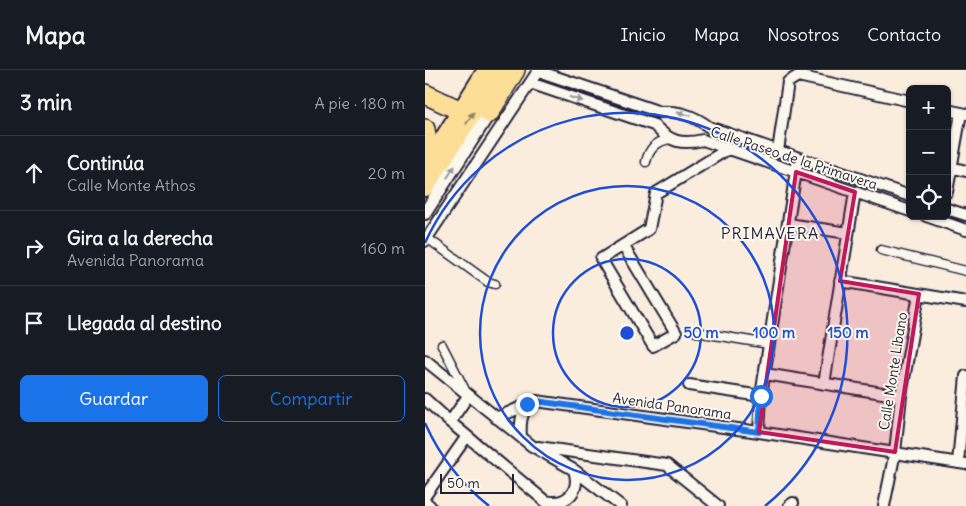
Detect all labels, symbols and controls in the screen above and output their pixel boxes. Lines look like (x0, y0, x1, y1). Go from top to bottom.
text: Mapa (25, 20, 85, 50)
text: Inicio (620, 23, 666, 46)
text: Mapa (694, 23, 739, 46)
text: Nosotros (767, 23, 839, 46)
text: Contacto (867, 23, 941, 46)
map controls (906, 85, 951, 220)
button: + (906, 85, 951, 130)
text: 3 min (20, 89, 72, 116)
text: A pie · 180 m (314, 93, 405, 113)
one-way arrow (569, 96, 584, 103)
one-way arrow (676, 110, 691, 118)
one-way arrow (466, 111, 475, 125)
street label: Calle Paseo de la Primavera (708, 123, 880, 194)
button: − (906, 130, 951, 175)
text: Continúa (67, 151, 144, 175)
icon: ahead (20, 159, 48, 187)
text: 20 m (368, 163, 405, 183)
one-way arrow (447, 165, 456, 178)
text: Calle Monte Athos (67, 175, 196, 195)
button: locate (906, 175, 951, 220)
district label: PRIMAVERA (721, 223, 819, 243)
text: Gira a la derecha (67, 226, 213, 250)
icon: right (20, 234, 48, 262)
text: 160 m (361, 238, 405, 258)
text: Avenida Panorama (67, 250, 204, 270)
icon: arrive (20, 309, 48, 337)
text: Llegada al destino (67, 311, 222, 335)
street label: Calle Monte Líbano (875, 311, 911, 431)
text: 50 m (683, 323, 719, 342)
text: 100 m (753, 323, 795, 342)
text: 150 m (827, 323, 869, 342)
centre of rings (618, 324, 636, 342)
button: Guardar (20, 375, 208, 422)
button: Compartir (218, 375, 405, 422)
route start (750, 385, 773, 408)
street label: Avenida Panorama (611, 389, 733, 423)
route end (516, 393, 539, 416)
scale bar (440, 471, 514, 494)
text: 50 m (447, 474, 480, 492)

